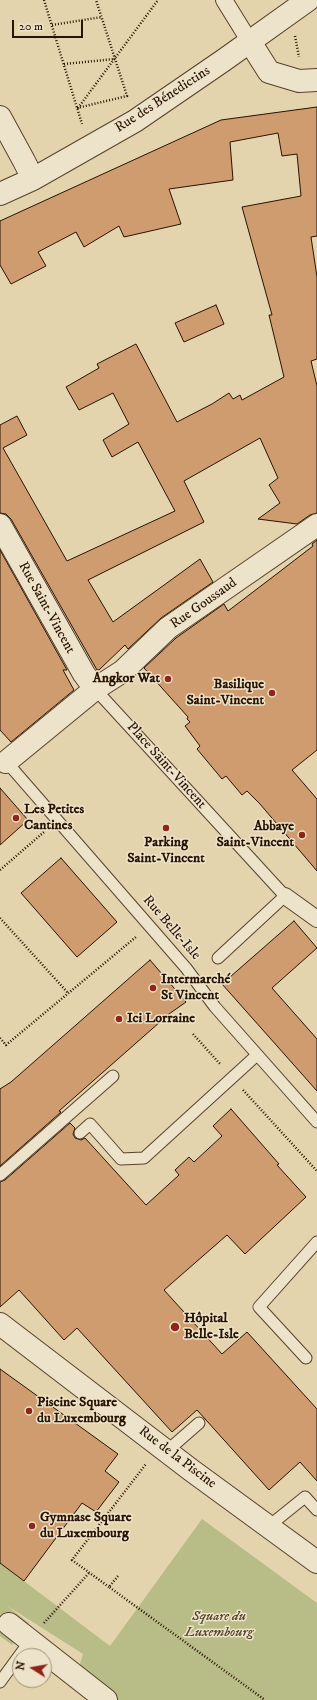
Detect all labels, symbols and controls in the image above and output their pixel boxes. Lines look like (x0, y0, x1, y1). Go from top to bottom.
scale bar (14, 12, 85, 38)
text: 20 m (19, 19, 43, 34)
street label: Rue des Bénedictins (112, 63, 214, 137)
street label: Rue Saint-Vincent (14, 559, 78, 657)
street label: Rue Goussaud (168, 575, 240, 633)
place label: Angkor Wat (93, 671, 160, 687)
marker: Angkor Wat (163, 674, 173, 684)
place label: Basilique Saint-Vincent (187, 677, 264, 710)
marker: Basilique Saint-Vincent (267, 688, 277, 698)
street label: Place Saint-Vincent (123, 719, 209, 813)
place label: Les Petites Cantines (24, 802, 84, 834)
marker: Les Petites Cantines (11, 813, 21, 823)
place label: Abbaye Saint-Vincent (217, 819, 294, 852)
marker: Parking Saint-Vincent (161, 823, 171, 833)
marker: Abbaye Saint-Vincent (297, 830, 307, 840)
place label: Parking Saint-Vincent (127, 835, 205, 868)
street label: Rue Belle-Isle (138, 892, 204, 964)
place label: Intermarché St Vincent (161, 972, 230, 1004)
marker: Intermarché St Vincent (148, 983, 158, 993)
place label: Ici Lorraine (127, 1011, 195, 1027)
marker: Ici Lorraine (114, 1014, 124, 1024)
place label: Hôpital Belle-Isle (184, 1311, 239, 1344)
marker: Hôpital Belle-Isle (169, 1321, 181, 1333)
place label: Piscine Square du Luxembourg (37, 1395, 126, 1428)
marker: Piscine Square du Luxembourg (24, 1406, 34, 1416)
street label: Rue de la Piscine (135, 1423, 219, 1493)
place label: Gymnase Square du Luxembourg (40, 1510, 132, 1542)
marker: Gymnase Square du Luxembourg (27, 1521, 37, 1531)
park label: Square du Luxembourg (185, 1609, 253, 1642)
north arrow (12, 1648, 52, 1688)
text: N (13, 1660, 29, 1672)

